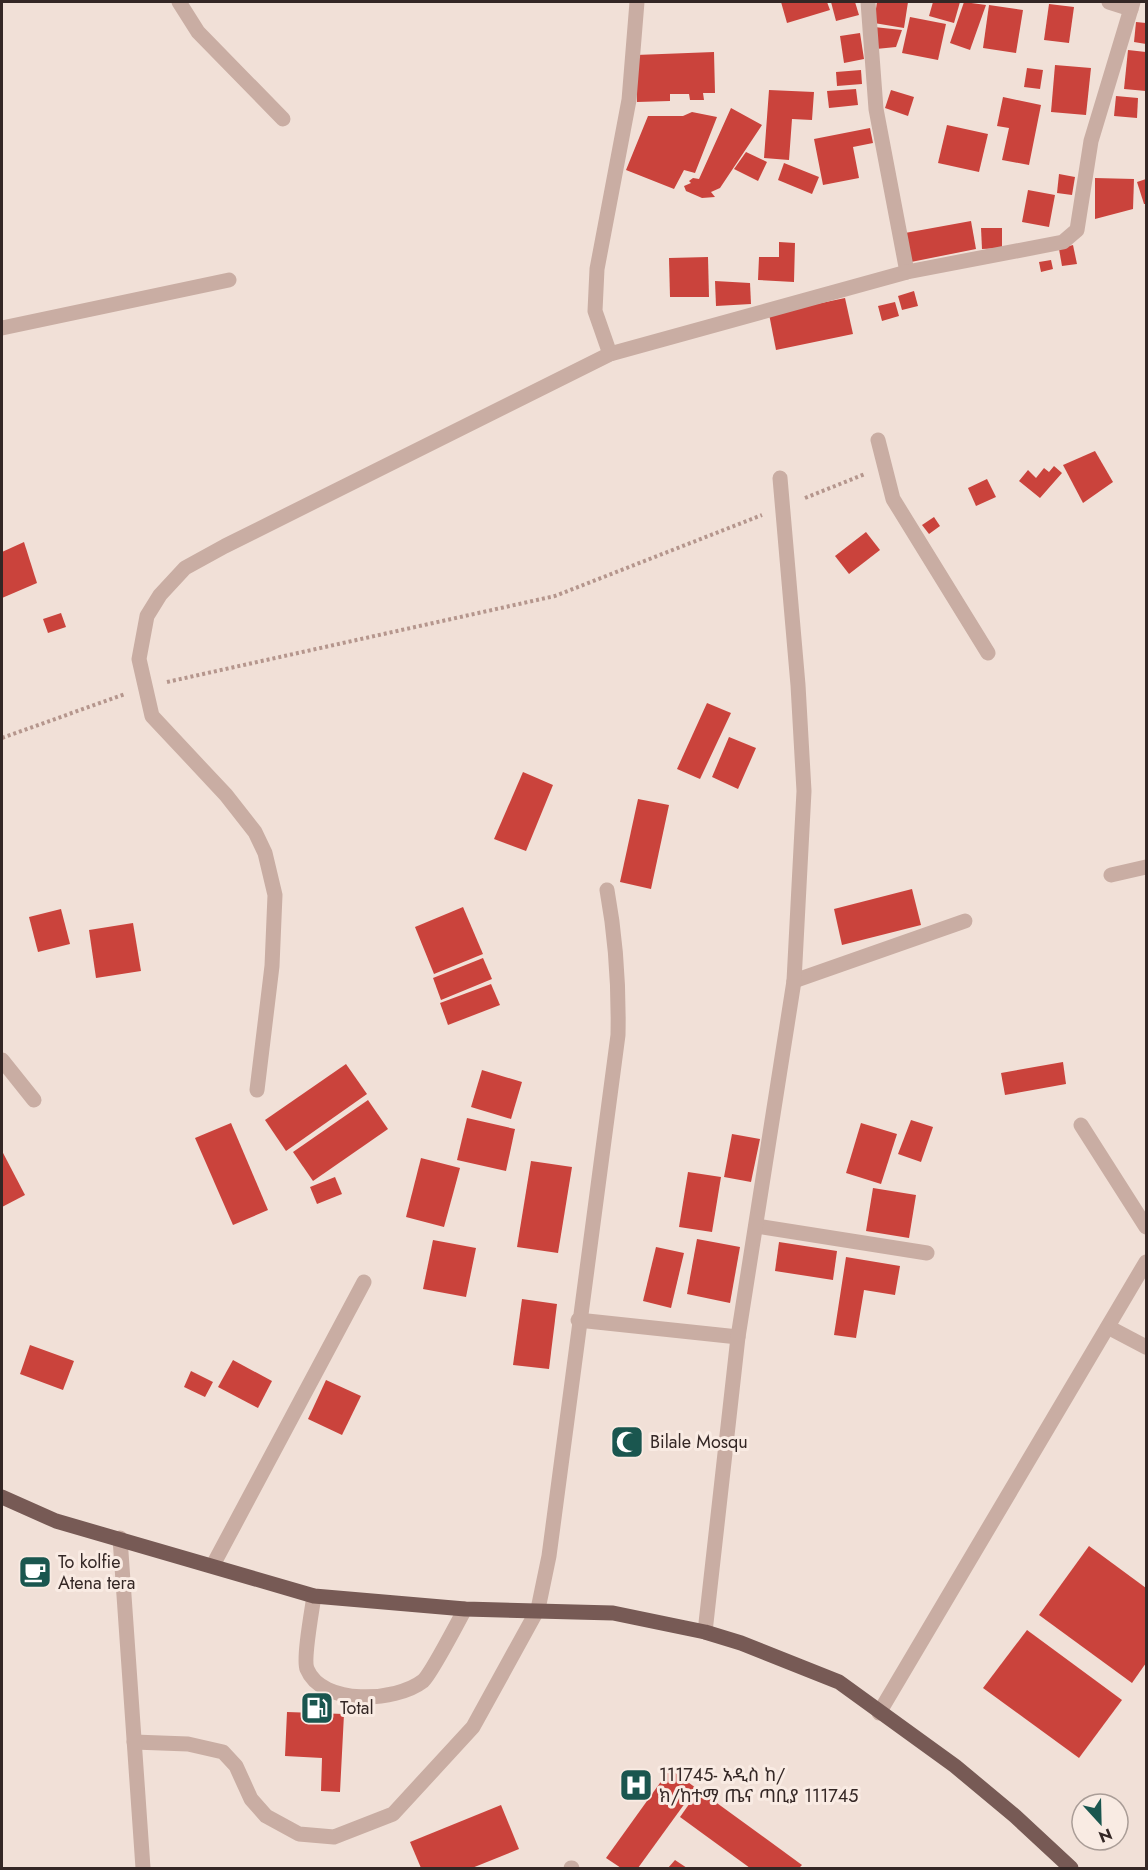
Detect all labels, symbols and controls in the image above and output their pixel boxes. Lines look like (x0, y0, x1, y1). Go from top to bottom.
mosque icon: Bilale Mosqu (609, 1424, 645, 1460)
place label: Bilale Mosqu (650, 1429, 748, 1455)
place label: To kolfie Atena tera (58, 1549, 135, 1596)
cafe icon: To kolfie Atena tera (17, 1554, 53, 1590)
fuel station icon: Total (299, 1690, 335, 1726)
place label: Total (340, 1695, 374, 1721)
place label: 111745- አዲስ ከ/ ክ/ከተማ ጤና ጣቢያ 111745 (659, 1762, 858, 1809)
hospital icon: 111745- አዲስ ከ/ ክ/ከተማ ጤና ጣቢያ 111745 (618, 1767, 654, 1803)
north arrow (1070, 1792, 1130, 1852)
text: N (1095, 1822, 1116, 1848)

